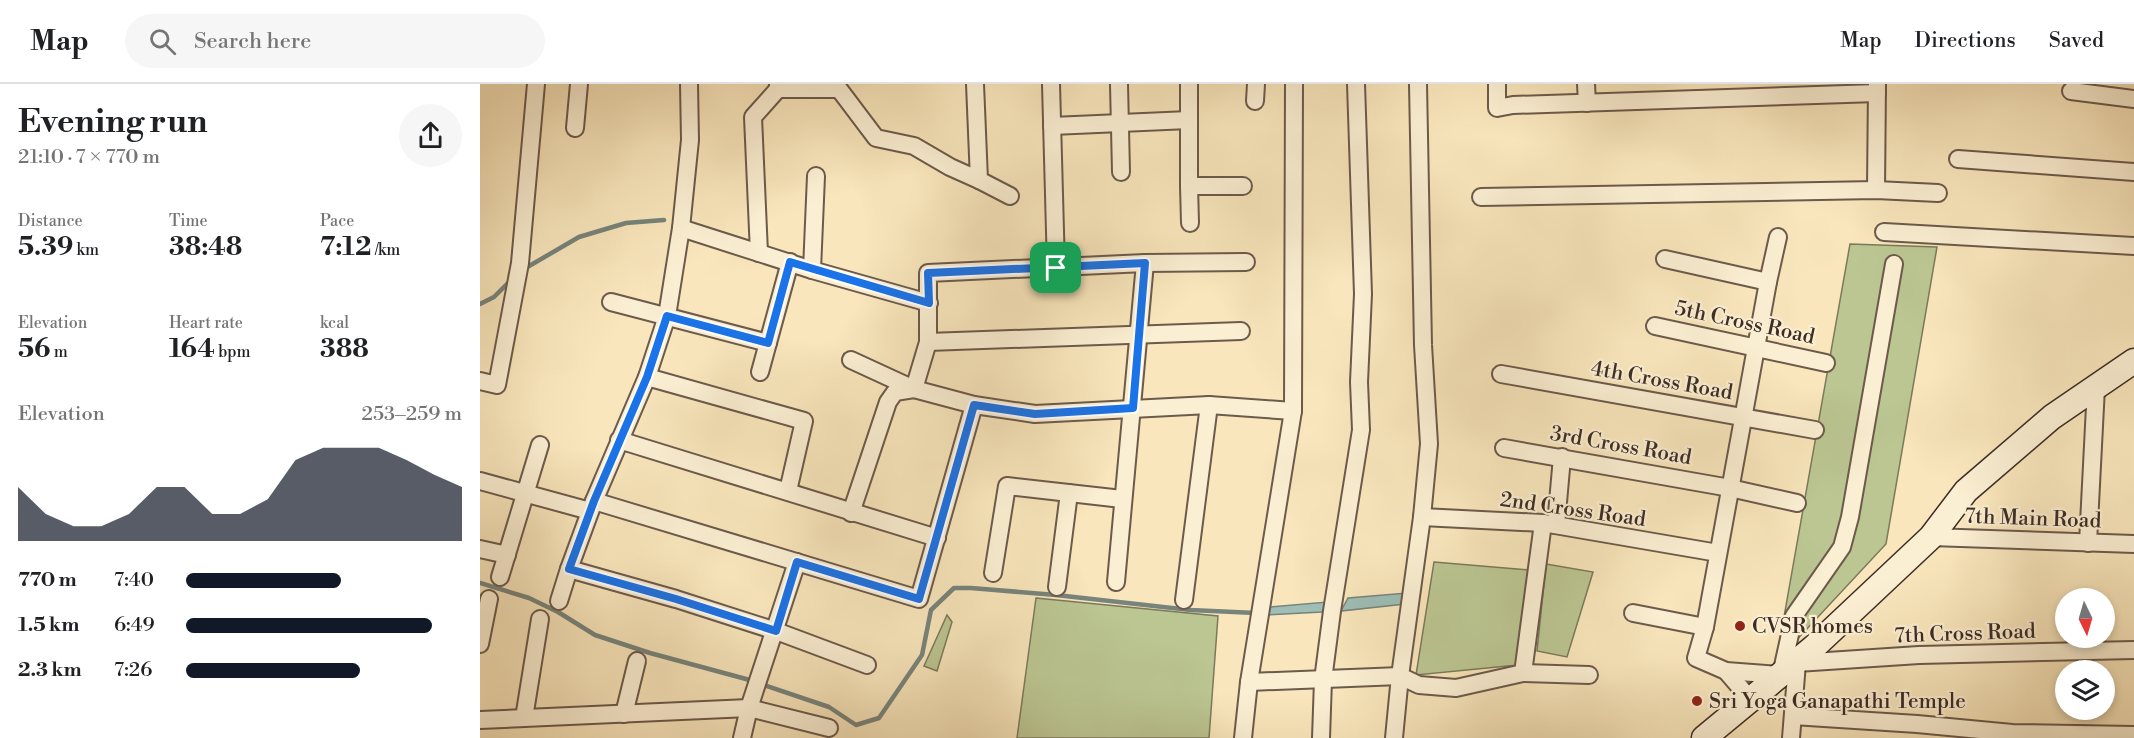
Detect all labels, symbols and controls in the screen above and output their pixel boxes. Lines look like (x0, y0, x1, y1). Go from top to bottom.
search box (125, 14, 545, 68)
text: Map (30, 24, 89, 59)
icon: search (146, 25, 179, 58)
text: Search here (194, 28, 311, 55)
text: Map (1840, 28, 1882, 54)
text: Directions (1915, 28, 2016, 54)
text: Saved (2049, 28, 2104, 54)
text: Evening run (18, 102, 207, 143)
button: share (399, 104, 462, 167)
text: 21:10 · 7 × 770 m (18, 145, 160, 170)
text: Distance (18, 211, 83, 231)
text: Time (169, 211, 208, 231)
text: Pace (320, 211, 354, 231)
text: 5.39 (18, 231, 73, 263)
text: 38:48 (169, 231, 242, 263)
text: 7:12 (320, 231, 372, 263)
text: km (73, 240, 99, 260)
text: /km (372, 240, 400, 260)
pin (1030, 242, 1081, 293)
icon: arrive (1039, 251, 1072, 284)
street label: 5th Cross Road (1672, 295, 1817, 351)
text: Elevation (18, 313, 87, 333)
text: Heart rate (169, 313, 243, 333)
text: kcal (320, 313, 349, 333)
text: 56 (18, 333, 51, 365)
text: 164 (169, 333, 215, 365)
text: 388 (320, 333, 369, 365)
text: m (51, 342, 68, 362)
text: bpm (215, 342, 251, 362)
street label: 4th Cross Road (1589, 356, 1735, 406)
text: Elevation (18, 402, 105, 427)
text: 253–259 m (362, 402, 462, 427)
street label: 3rd Cross Road (1548, 421, 1694, 471)
street label: 2nd Cross Road (1498, 487, 1648, 533)
street label: 7th Main Road (1964, 504, 2102, 534)
text: 770 m (18, 568, 77, 593)
text: 7:40 (114, 568, 154, 593)
north arrow (2055, 588, 2115, 648)
map controls (2055, 588, 2115, 720)
text: 1.5 km (18, 613, 79, 638)
text: 6:49 (114, 613, 155, 638)
place label: CVSR homes (1752, 614, 1873, 640)
marker: CVSR homes (1733, 619, 1747, 633)
street label: 7th Cross Road (1894, 619, 2036, 649)
text: 2.3 km (18, 658, 82, 683)
text: 7:26 (114, 658, 152, 683)
button: layers (2055, 660, 2115, 720)
place label: Sri Yoga Ganapathi Temple (1709, 689, 1966, 715)
marker: Sri Yoga Ganapathi Temple (1690, 694, 1704, 708)

